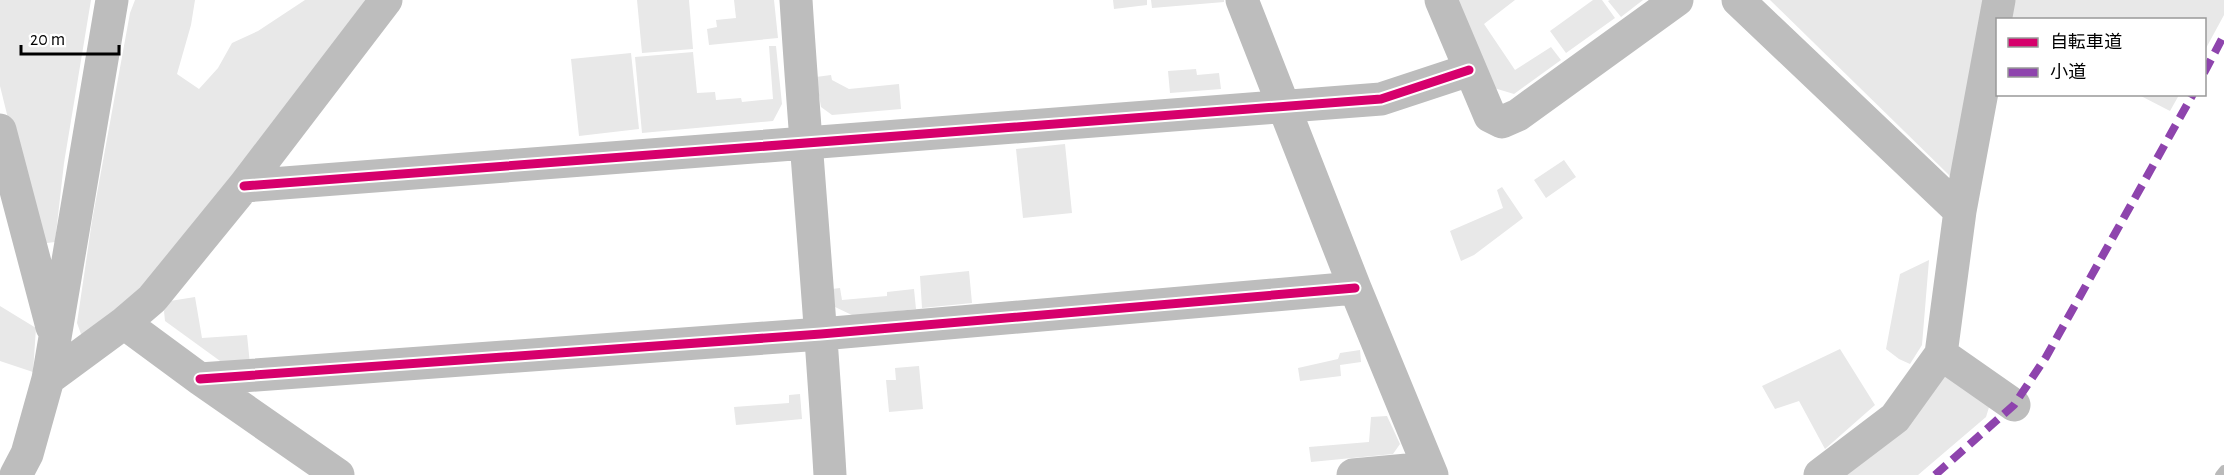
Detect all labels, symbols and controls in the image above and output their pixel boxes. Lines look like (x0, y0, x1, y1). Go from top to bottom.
scale bar (21, 18, 118, 56)
legend (1996, 18, 2206, 96)
text: 20 m (30, 31, 65, 49)
text: 自転車道 (2050, 32, 2122, 52)
text: 小道 (2050, 62, 2086, 82)

